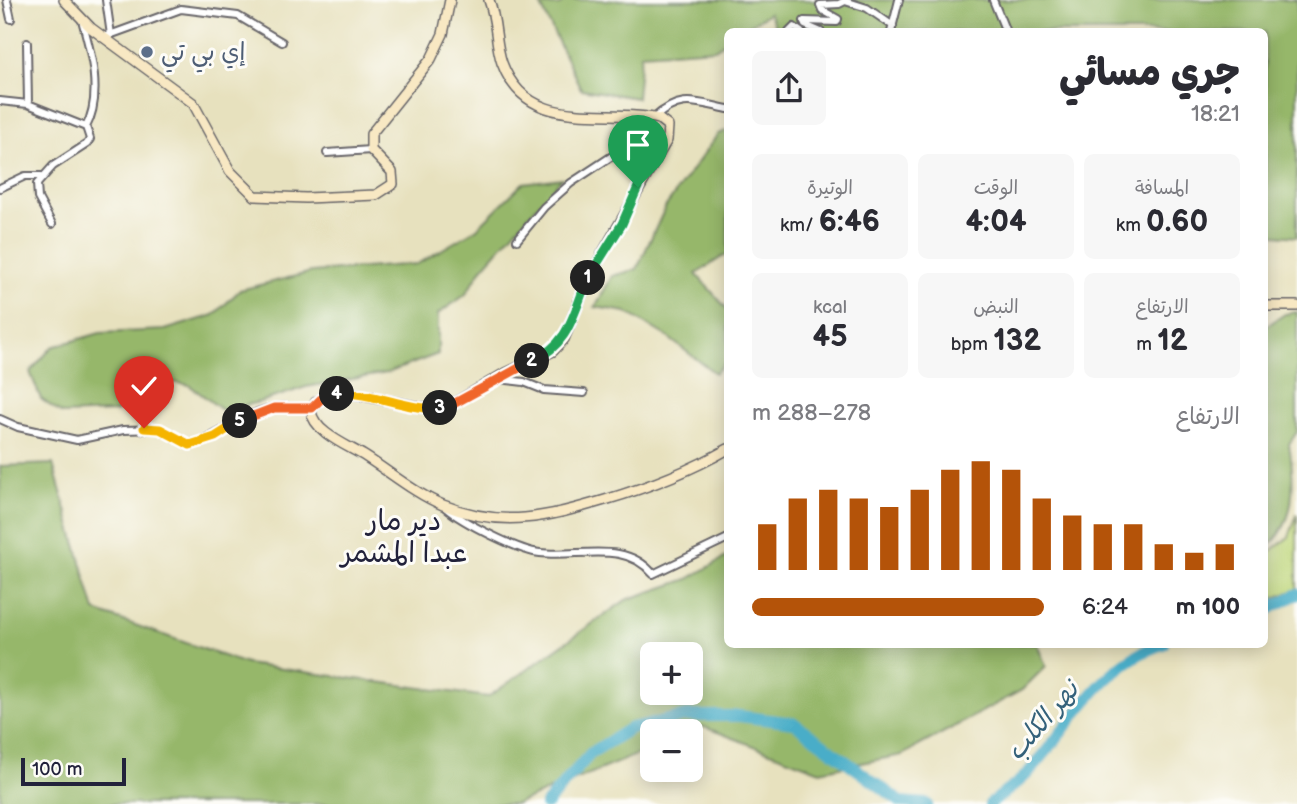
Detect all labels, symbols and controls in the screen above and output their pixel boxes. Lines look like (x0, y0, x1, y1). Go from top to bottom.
place label: إي بي تي (161, 38, 245, 73)
marker: إي بي تي (139, 44, 155, 60)
button: share (752, 51, 826, 125)
text: جري مسائي (1059, 51, 1240, 96)
text: 18:21 (1191, 100, 1240, 128)
pin (608, 115, 668, 187)
icon: arrive (619, 126, 657, 164)
text: الوتيرة (807, 177, 853, 200)
text: الوقت (974, 177, 1018, 200)
text: المسافة (1135, 177, 1189, 200)
text: 6:46 (819, 204, 880, 240)
text: 4:04 (965, 204, 1027, 240)
text: 0.60 (1146, 204, 1208, 240)
text: /km (780, 214, 819, 237)
text: km (1116, 214, 1146, 237)
pin: 1 (570, 260, 606, 296)
text: 1 (584, 266, 592, 289)
text: kcal (813, 296, 847, 319)
text: النبض (973, 296, 1019, 319)
text: الارتفاع (1135, 296, 1189, 319)
text: 45 (813, 319, 847, 355)
text: 132 (993, 323, 1041, 359)
text: 12 (1157, 323, 1188, 359)
text: bpm (951, 333, 993, 356)
text: m (1136, 333, 1157, 356)
pin: 2 (514, 344, 550, 378)
text: 2 (526, 349, 537, 372)
pin (114, 356, 174, 428)
icon: check (125, 367, 163, 405)
pin: 4 (320, 376, 354, 412)
text: 4 (331, 382, 342, 405)
pin: 3 (422, 390, 458, 426)
text: 3 (434, 396, 445, 419)
text: 278–288 m (752, 399, 871, 427)
text: الارتفاع (1176, 403, 1240, 431)
pin: 5 (222, 404, 258, 438)
text: 5 (234, 409, 245, 432)
district label: دير مار عبدا المشمر (339, 505, 467, 570)
text: 6:24 (1082, 593, 1128, 621)
text: 100 m (1176, 593, 1240, 621)
map controls (640, 642, 703, 782)
button: + (640, 642, 703, 705)
water label: نهر الكلب (1000, 673, 1088, 767)
button: − (640, 719, 703, 782)
scale bar (21, 755, 126, 787)
text: 100 m (32, 758, 83, 781)

